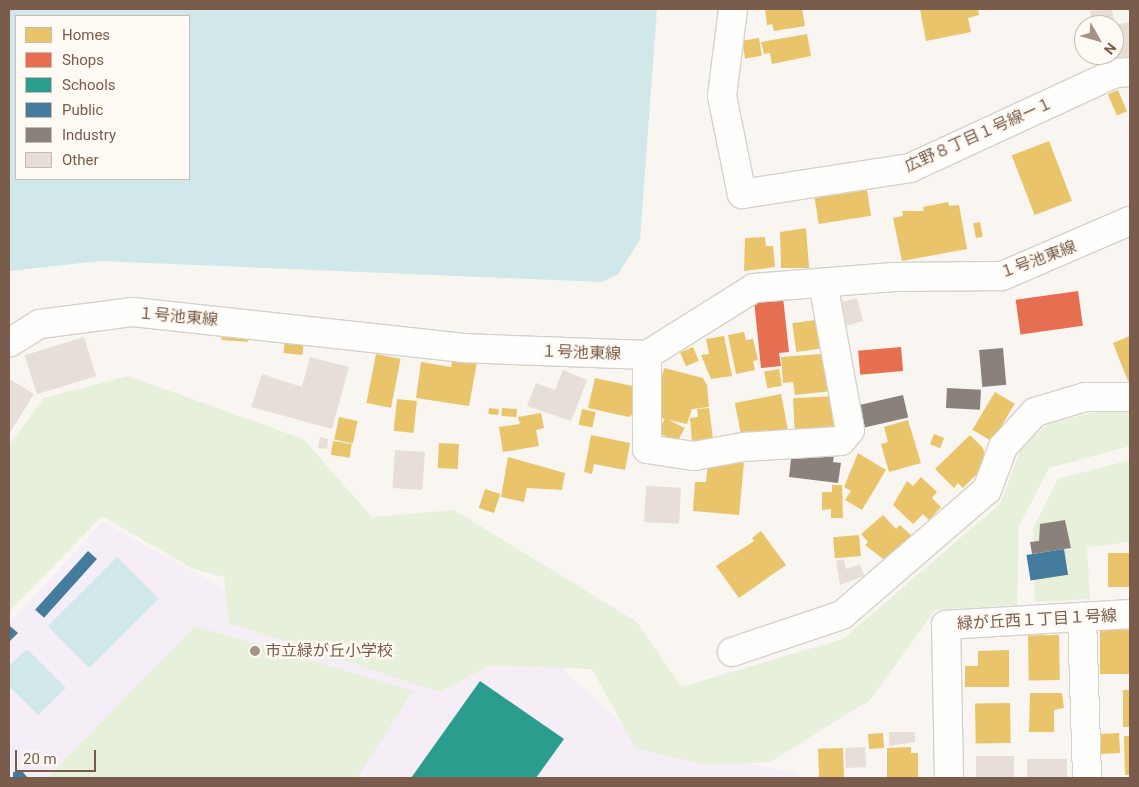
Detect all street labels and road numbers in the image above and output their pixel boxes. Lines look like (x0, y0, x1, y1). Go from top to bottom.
street label: 広野８丁目１号線ー１ (902, 94, 1056, 176)
street label: １号池東線 (997, 237, 1079, 283)
street label: １号池東線 (137, 304, 219, 330)
street label: １号池東線 (541, 342, 621, 364)
street label: 緑が丘西１丁目１号線 (957, 606, 1117, 634)

